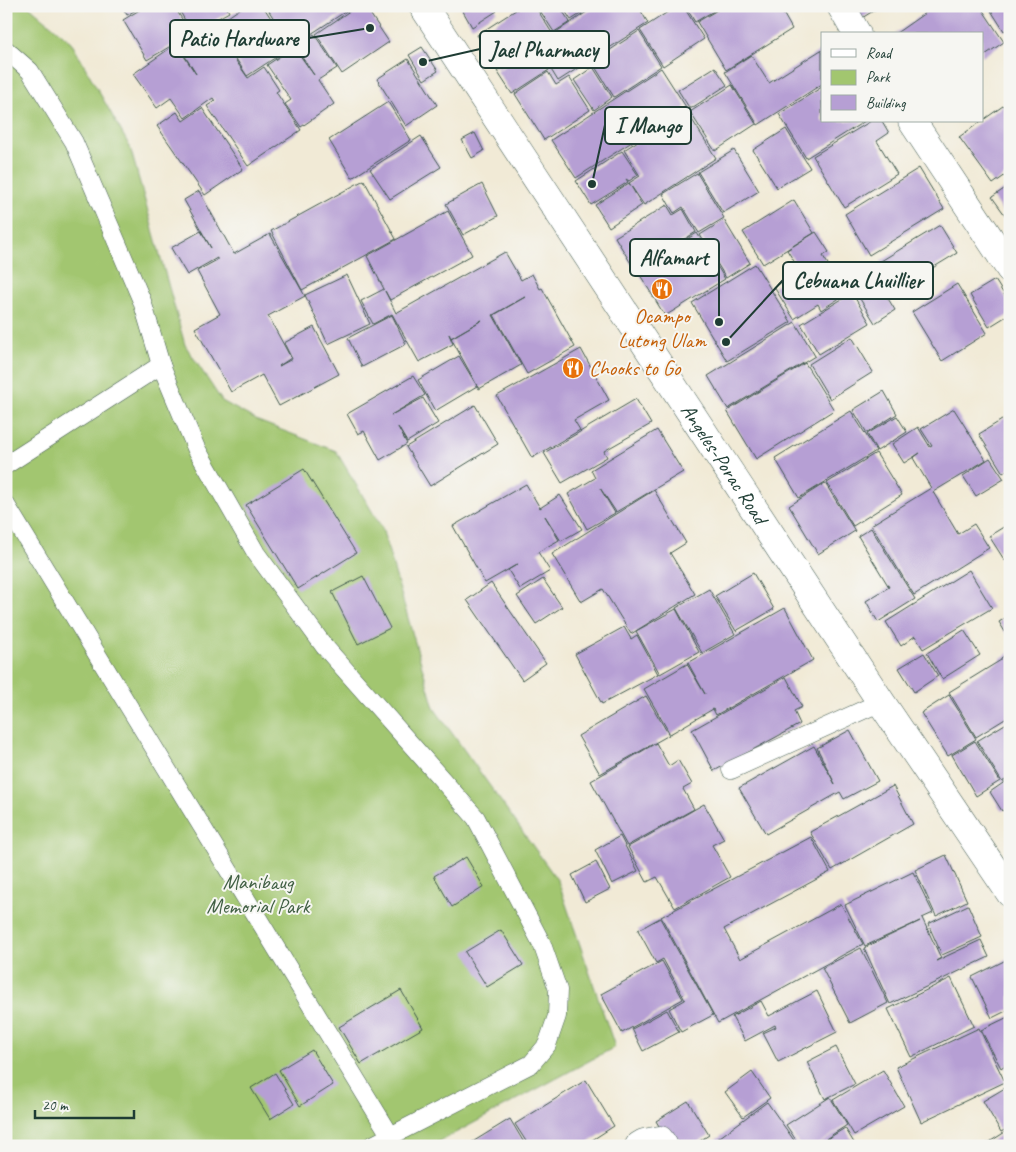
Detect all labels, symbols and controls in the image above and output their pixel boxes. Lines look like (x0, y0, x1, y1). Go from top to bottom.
callout: Patio Hardware (170, 20, 309, 57)
text: Patio Hardware (180, 25, 300, 53)
callout: Jael Pharmacy (480, 31, 609, 68)
legend (821, 32, 984, 122)
text: Jael Pharmacy (488, 36, 601, 64)
text: Road (866, 44, 893, 63)
text: Park (866, 68, 891, 87)
text: Building (866, 94, 906, 113)
callout: I Mango (605, 107, 691, 144)
text: I Mango (615, 112, 683, 140)
callout: Alfamart (630, 239, 719, 276)
text: Alfamart (640, 244, 711, 272)
callout: Cebuana Lhuillier (783, 262, 933, 299)
text: Cebuana Lhuillier (793, 267, 925, 295)
restaurant icon: Ocampo Lutong Ulam (650, 277, 674, 301)
place label: Ocampo Lutong Ulam (618, 303, 707, 353)
place label: Chooks to Go (589, 355, 682, 381)
restaurant icon: Chooks to Go (561, 356, 585, 380)
street label: Angeles-Porac Road (675, 399, 775, 531)
park label: Manibaug Memorial Park (207, 869, 311, 919)
scale bar (35, 1087, 134, 1119)
text: 20 m (42, 1096, 69, 1115)

